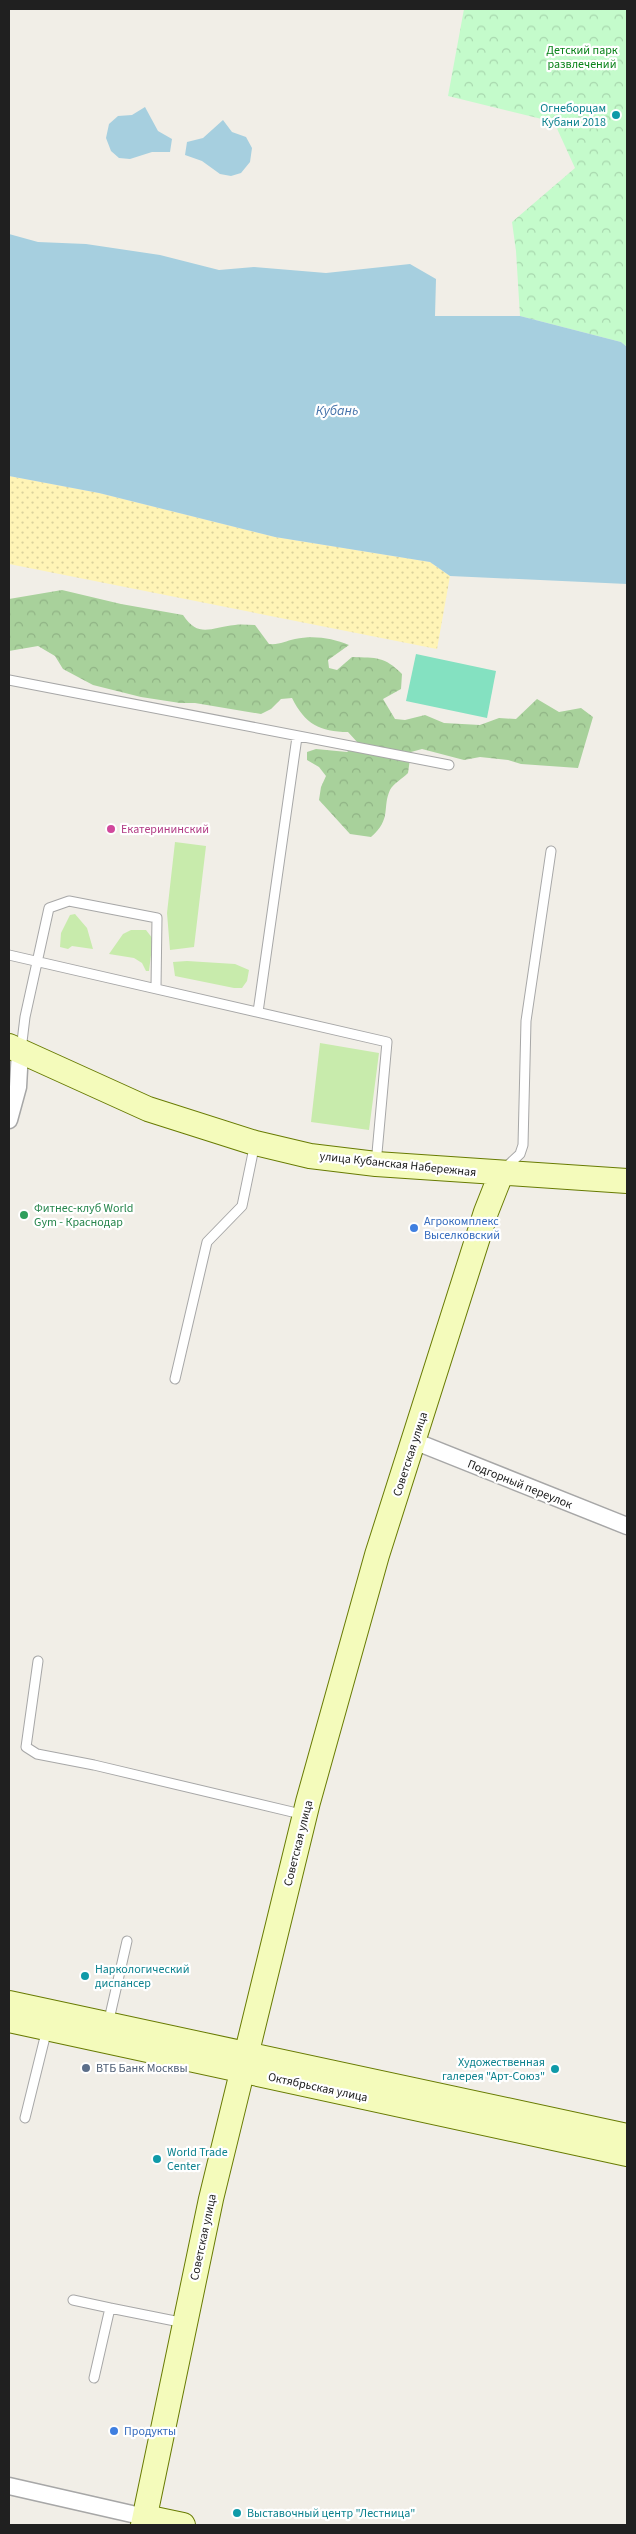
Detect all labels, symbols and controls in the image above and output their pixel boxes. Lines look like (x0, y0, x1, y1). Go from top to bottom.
park label: Детский парк развлечений (546, 42, 618, 73)
place label: Огнеборцам Кубани 2018 (540, 100, 606, 131)
marker: Огнеборцам Кубани 2018 (610, 109, 622, 121)
water label: Кубань (316, 401, 358, 421)
place label: Екатерининский (121, 821, 209, 838)
marker: Екатерининский (105, 823, 117, 835)
street label: улица Кубанская Набережная (319, 1148, 477, 1181)
place label: Фитнес-клуб World Gym - Краснодар (34, 1200, 133, 1231)
marker: Фитнес-клуб World Gym - Краснодар (18, 1209, 30, 1221)
place label: Агрокомплекс Выселковский (424, 1213, 500, 1244)
marker: Агрокомплекс Выселковский (408, 1222, 420, 1234)
street label: Советская улица (389, 1410, 432, 1499)
street label: Подгорный переулок (465, 1456, 575, 1513)
street label: Советская улица (280, 1798, 317, 1888)
place label: Наркологический диспансер (95, 1961, 189, 1992)
marker: Наркологический диспансер (79, 1970, 91, 1982)
place label: Художественная галерея "Арт-Союз" (442, 2054, 545, 2085)
place label: ВТБ Банк Москвы (96, 2060, 187, 2077)
marker: ВТБ Банк Москвы (80, 2062, 92, 2074)
marker: Художественная галерея "Арт-Союз" (549, 2063, 561, 2075)
street label: Октябрьская улица (267, 2069, 369, 2106)
place label: World Trade Center (167, 2144, 228, 2175)
marker: World Trade Center (151, 2153, 163, 2165)
street label: Советская улица (186, 2192, 221, 2282)
place label: Продукты (124, 2423, 176, 2440)
marker: Продукты (108, 2425, 120, 2437)
place label: Выставочный центр "Лестница" (247, 2505, 415, 2522)
marker: Выставочный центр "Лестница" (231, 2507, 243, 2519)

